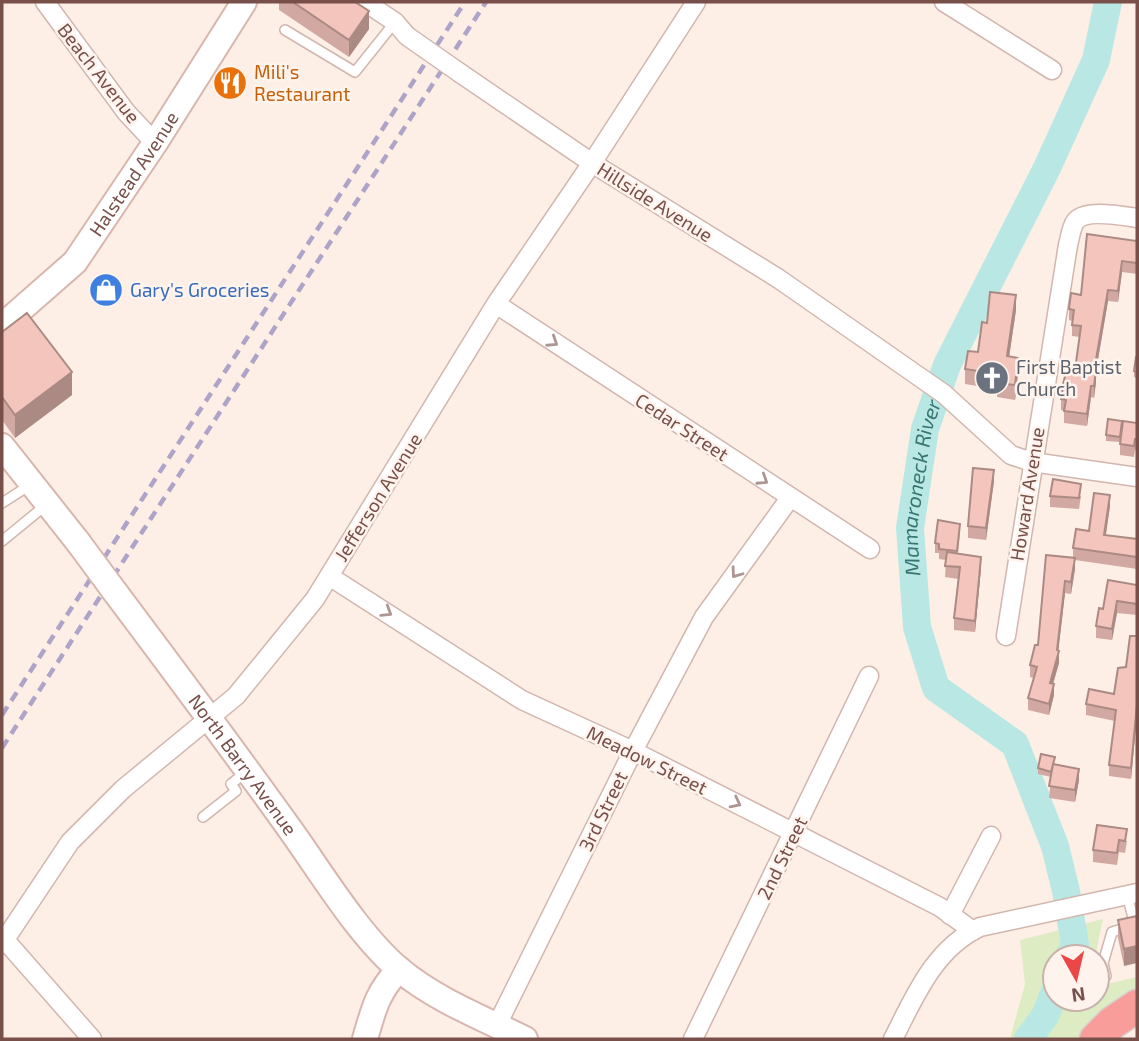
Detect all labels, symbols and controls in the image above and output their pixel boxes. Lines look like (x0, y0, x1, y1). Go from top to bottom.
street label: Beach Avenue (53, 18, 145, 127)
place label: Mili's Restaurant (254, 60, 350, 105)
restaurant icon: Mili's Restaurant (211, 64, 249, 102)
street label: Halstead Avenue (84, 107, 183, 240)
street label: Hillside Avenue (593, 157, 717, 246)
shop icon: Gary's Groceries (87, 271, 125, 309)
place label: Gary's Groceries (130, 278, 270, 301)
one-way arrow (545, 334, 558, 346)
place label: First Baptist Church (1016, 355, 1122, 400)
church icon: First Baptist Church (973, 359, 1011, 397)
street label: Cedar Street (631, 388, 733, 465)
water label: Mamaroneck River (896, 395, 946, 577)
street label: Howard Avenue (1005, 425, 1048, 563)
street label: Jefferson Avenue (329, 428, 426, 565)
one-way arrow (756, 472, 769, 485)
one-way arrow (732, 565, 744, 578)
one-way arrow (379, 604, 392, 617)
street label: North Barry Avenue (184, 689, 302, 839)
street label: Meadow Street (583, 720, 711, 799)
street label: 3rd Street (573, 767, 632, 854)
one-way arrow (729, 795, 741, 809)
street label: 2nd Street (752, 812, 812, 903)
north arrow (1041, 943, 1111, 1013)
text: N (1070, 983, 1087, 1008)

